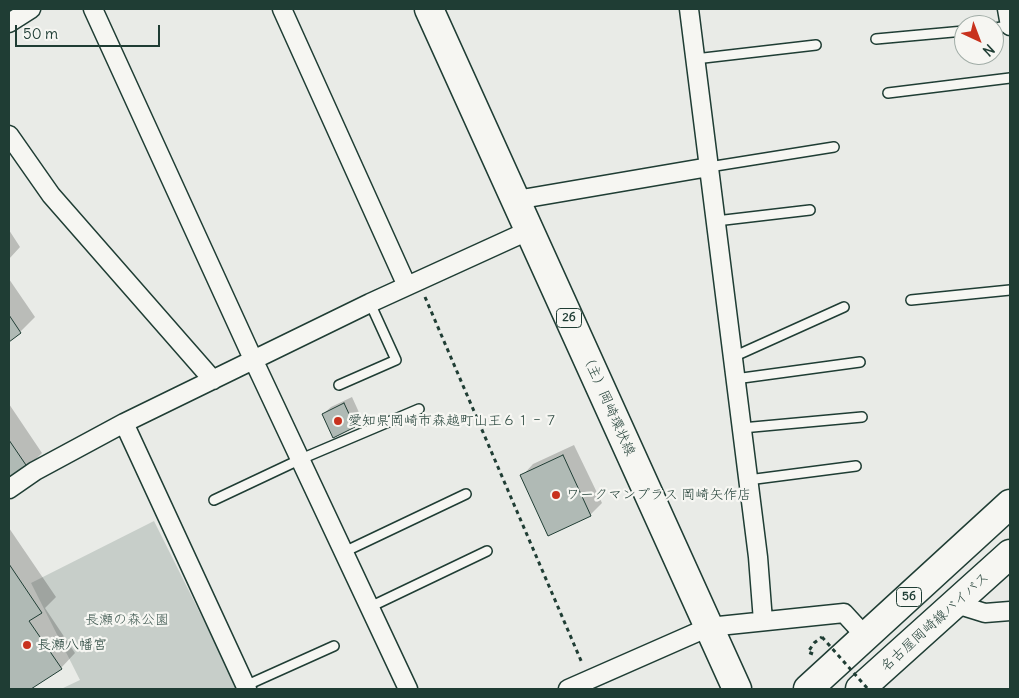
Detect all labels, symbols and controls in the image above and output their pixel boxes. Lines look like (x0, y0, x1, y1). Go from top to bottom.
scale bar (18, 15, 162, 47)
north arrow (954, 15, 1004, 65)
text: 50 m (23, 24, 58, 43)
text: N (979, 40, 998, 60)
road number: 26 (556, 308, 582, 328)
street label: （主）岡崎環状線 (578, 349, 638, 459)
place label: 愛知県岡崎市森越町山王６１‐７ (348, 413, 558, 429)
marker: 愛知県岡崎市森越町山王６１‐７ (332, 415, 344, 427)
place label: ワークマンプラス 岡崎矢作店 (566, 487, 751, 503)
marker: ワークマンプラス 岡崎矢作店 (550, 489, 562, 501)
street label: 名古屋岡崎線バイパス (877, 569, 993, 675)
road number: 56 (896, 588, 922, 606)
park label: 長瀬の森公園 (85, 612, 169, 628)
place label: 長瀬八幡宮 (37, 637, 107, 653)
marker: 長瀬八幡宮 (21, 639, 33, 651)

